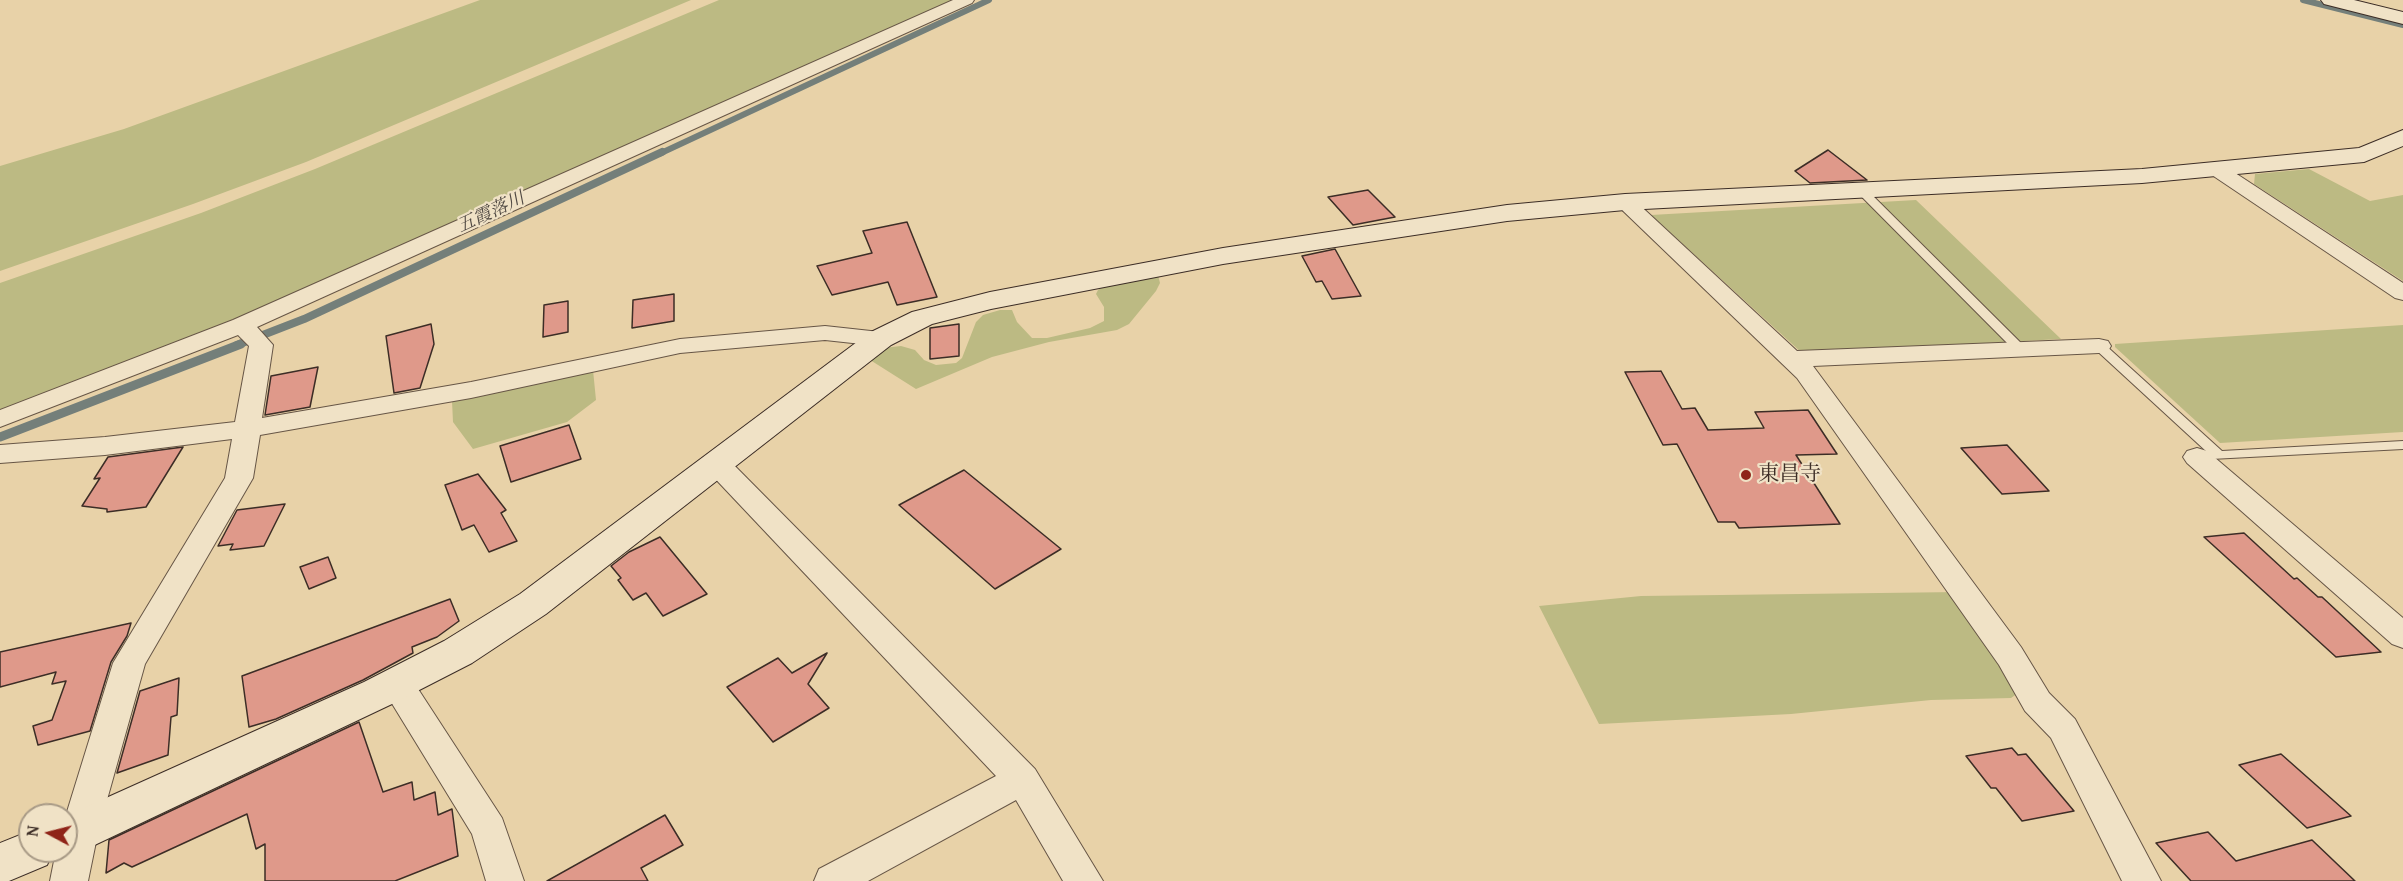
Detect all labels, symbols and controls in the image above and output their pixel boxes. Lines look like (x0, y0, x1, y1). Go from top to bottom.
water label: 五霞落川 (454, 188, 528, 238)
place label: 東昌寺 (1758, 462, 1821, 488)
marker: 東昌寺 (1739, 468, 1753, 482)
north arrow (18, 803, 78, 863)
text: N (20, 824, 45, 838)

